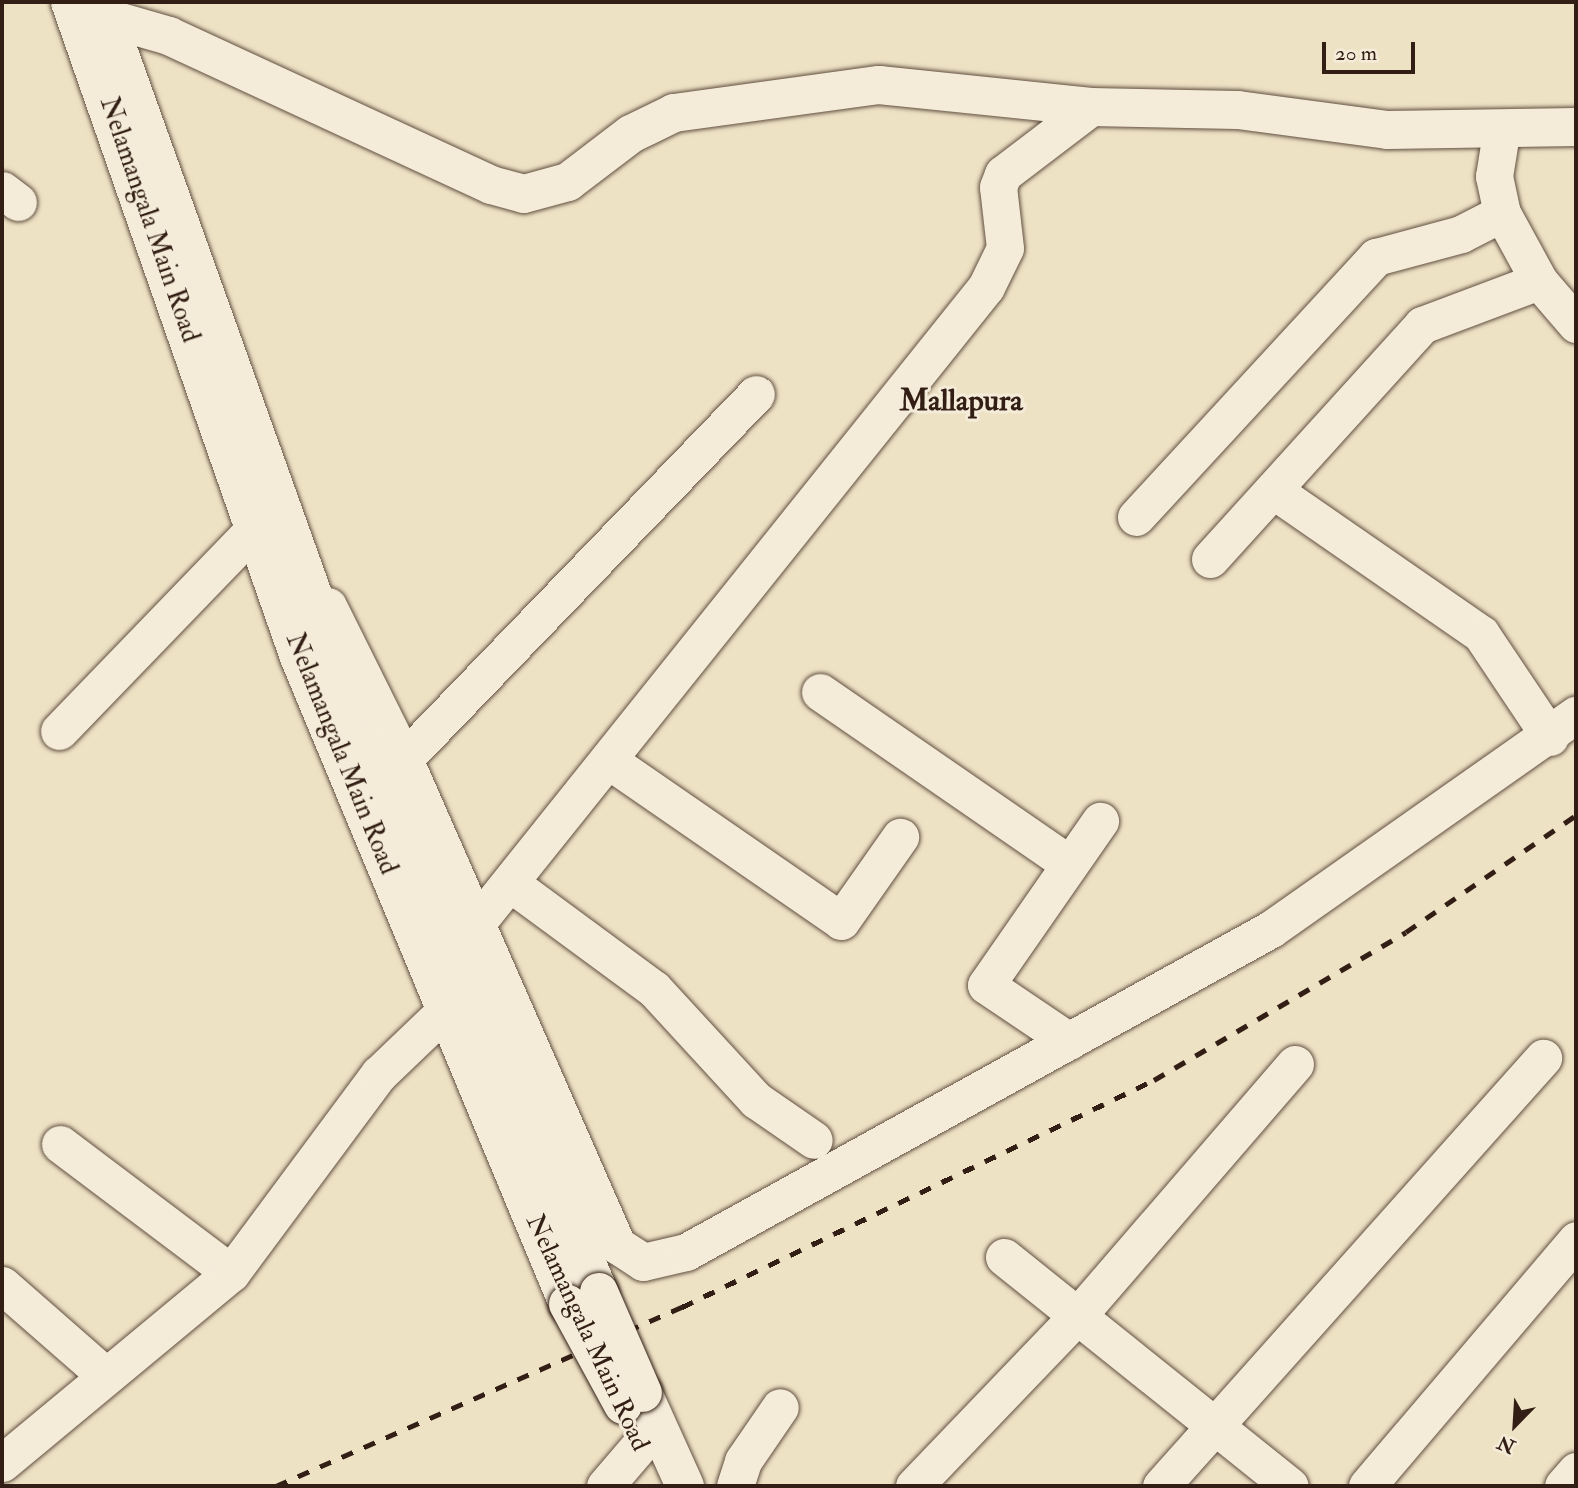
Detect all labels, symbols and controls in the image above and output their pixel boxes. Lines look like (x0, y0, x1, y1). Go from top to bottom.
scale bar (1326, 28, 1419, 72)
text: 20 m (1335, 40, 1377, 67)
street label: Nelamangala Main Road (92, 93, 206, 347)
district label: Mallapura (899, 383, 1023, 419)
street label: Nelamangala Main Road (278, 629, 404, 879)
street label: Nelamangala Main Road (518, 1210, 656, 1456)
north arrow (1480, 1390, 1550, 1460)
text: N (1494, 1430, 1519, 1459)

